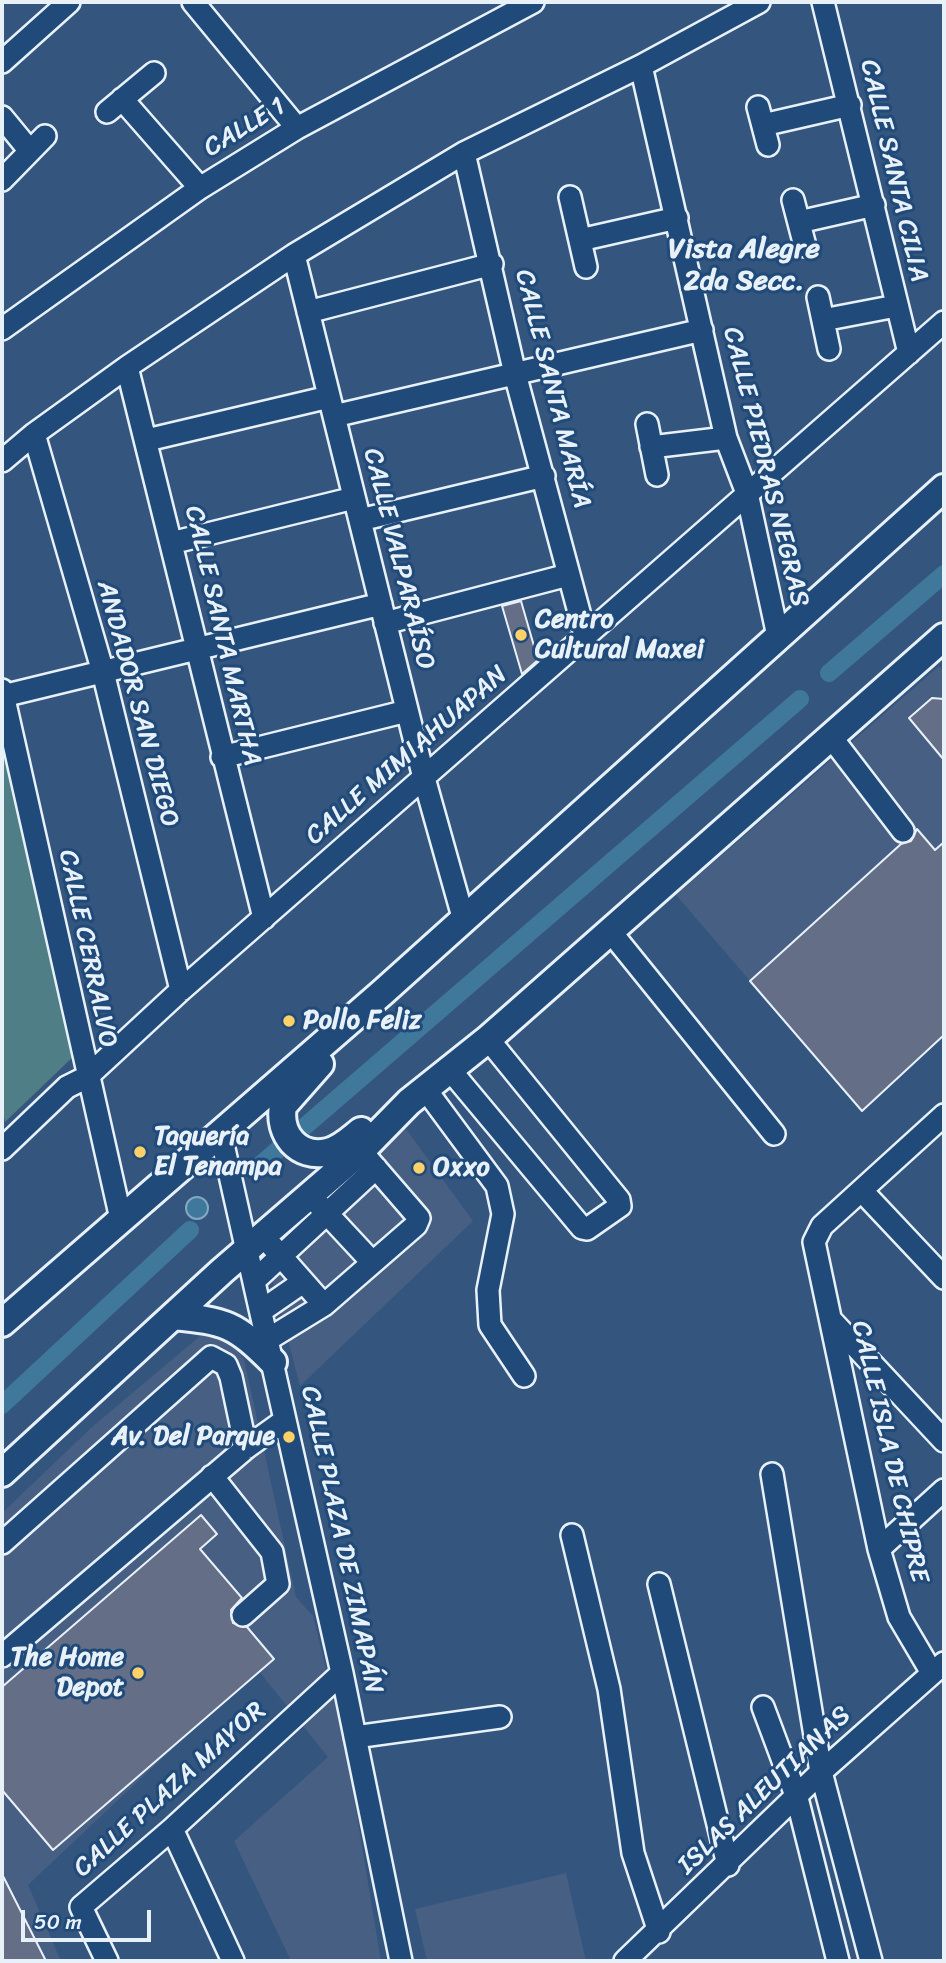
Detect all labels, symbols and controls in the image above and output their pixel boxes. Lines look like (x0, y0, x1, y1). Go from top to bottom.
street label: CALLE SANTA CILIA (852, 57, 934, 285)
street label: CALLE 1 (199, 92, 291, 164)
district label: Vista Alegre 2da Secc. (668, 233, 820, 299)
street label: CALLE SANTA MARÍA (507, 266, 597, 512)
street label: CALLE PIEDRAS NEGRAS (715, 324, 815, 610)
street label: CALLE VALPARAÍSO (355, 445, 441, 673)
street label: CALLE SANTA MARTHA (177, 503, 267, 769)
street label: ANDADOR SAN DIEGO (89, 577, 185, 831)
place label: Centro Cultural Maxei (535, 604, 704, 666)
marker: Centro Cultural Maxei (513, 627, 529, 643)
street label: CALLE MIMIAHUAPAN (300, 660, 514, 852)
street label: CALLE CERRALVO (51, 847, 123, 1051)
place label: Pollo Feliz (303, 1005, 421, 1037)
marker: Pollo Feliz (281, 1013, 297, 1029)
place label: Taquería El Tenampa (154, 1121, 282, 1182)
marker: Taquería El Tenampa (132, 1144, 148, 1160)
place label: Oxxo (433, 1152, 490, 1184)
marker: Oxxo (411, 1160, 427, 1176)
street label: CALLE ISLA DE CHIPRE (844, 1318, 934, 1586)
street label: CALLE PLAZA DE ZIMAPÁN (293, 1383, 389, 1697)
place label: Av. Del Parque (112, 1421, 275, 1453)
marker: Av. Del Parque (281, 1429, 297, 1445)
place label: The Home Depot (11, 1642, 124, 1704)
marker: The Home Depot (130, 1665, 146, 1681)
street label: CALLE PLAZA MAYOR (68, 1696, 272, 1884)
street label: ISLAS ALEUTIANAS (672, 1700, 858, 1882)
scale bar (24, 1896, 154, 1940)
text: 50 m (34, 1903, 82, 1941)

